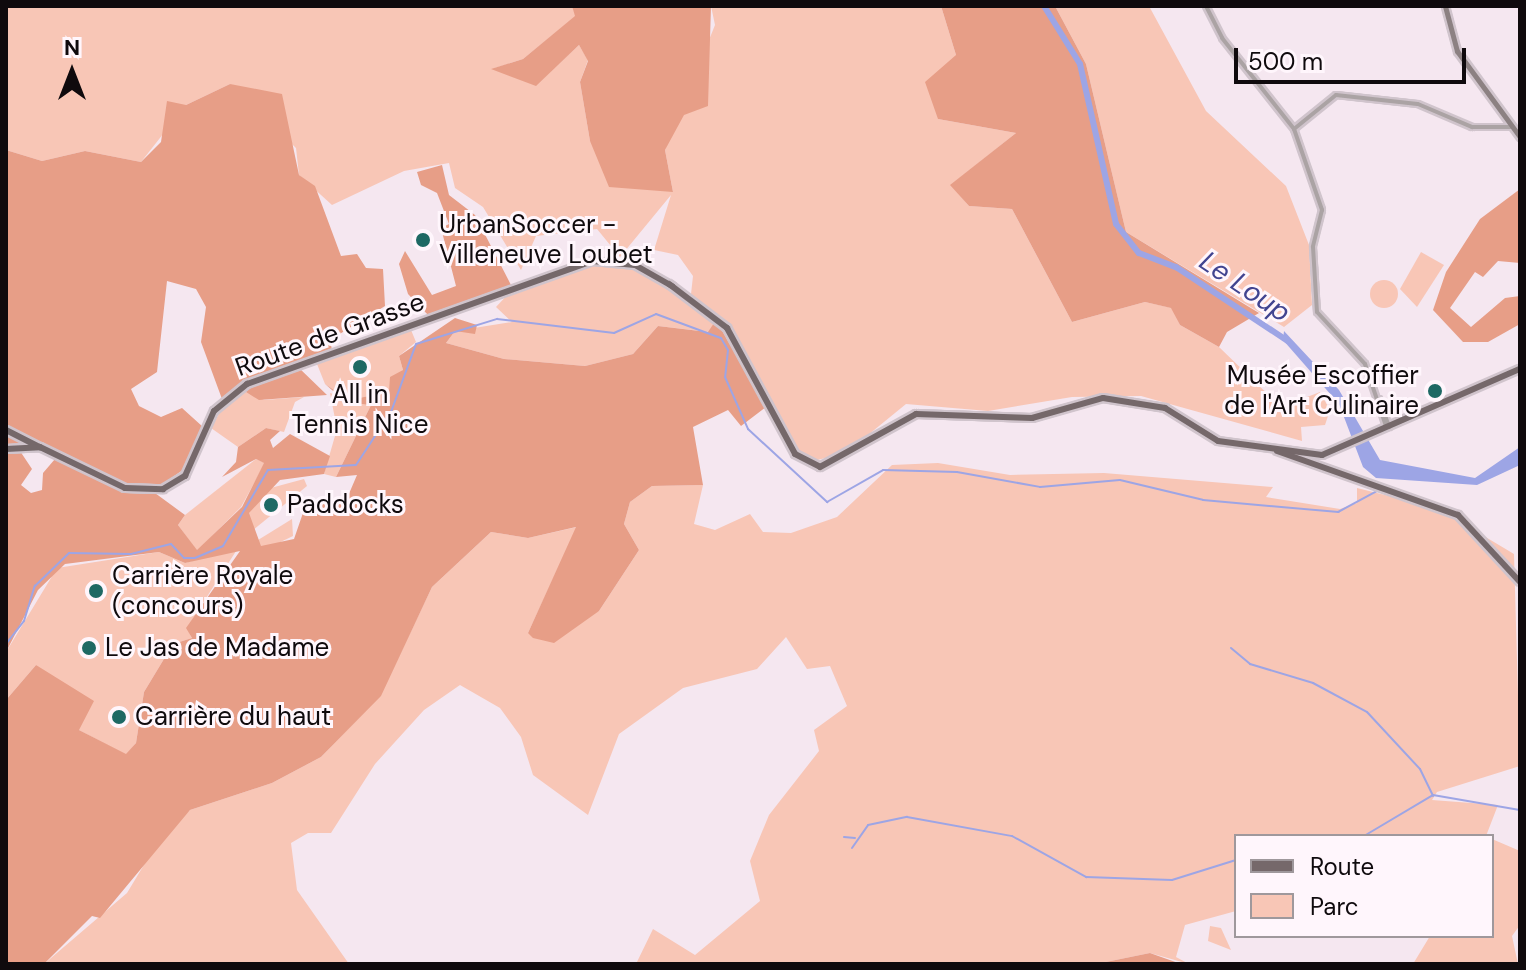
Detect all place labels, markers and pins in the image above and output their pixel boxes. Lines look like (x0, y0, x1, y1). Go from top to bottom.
place label: UrbanSoccer - Villeneuve Loubet (439, 209, 653, 270)
marker: UrbanSoccer - Villeneuve Loubet (414, 231, 432, 249)
marker: All in Tennis Nice (351, 358, 369, 376)
place label: Musée Escoffier de l'Art Culinaire (1224, 360, 1419, 422)
place label: All in Tennis Nice (292, 379, 428, 440)
marker: Musée Escoffier de l'Art Culinaire (1426, 382, 1444, 400)
place label: Paddocks (287, 489, 404, 521)
marker: Paddocks (262, 496, 280, 514)
place label: Carrière Royale (concours) (112, 560, 293, 622)
marker: Carrière Royale (concours) (87, 582, 105, 600)
place label: Le Jas de Madame (105, 632, 329, 664)
marker: Le Jas de Madame (80, 639, 98, 657)
place label: Carrière du haut (135, 701, 331, 733)
marker: Carrière du haut (110, 708, 128, 726)

